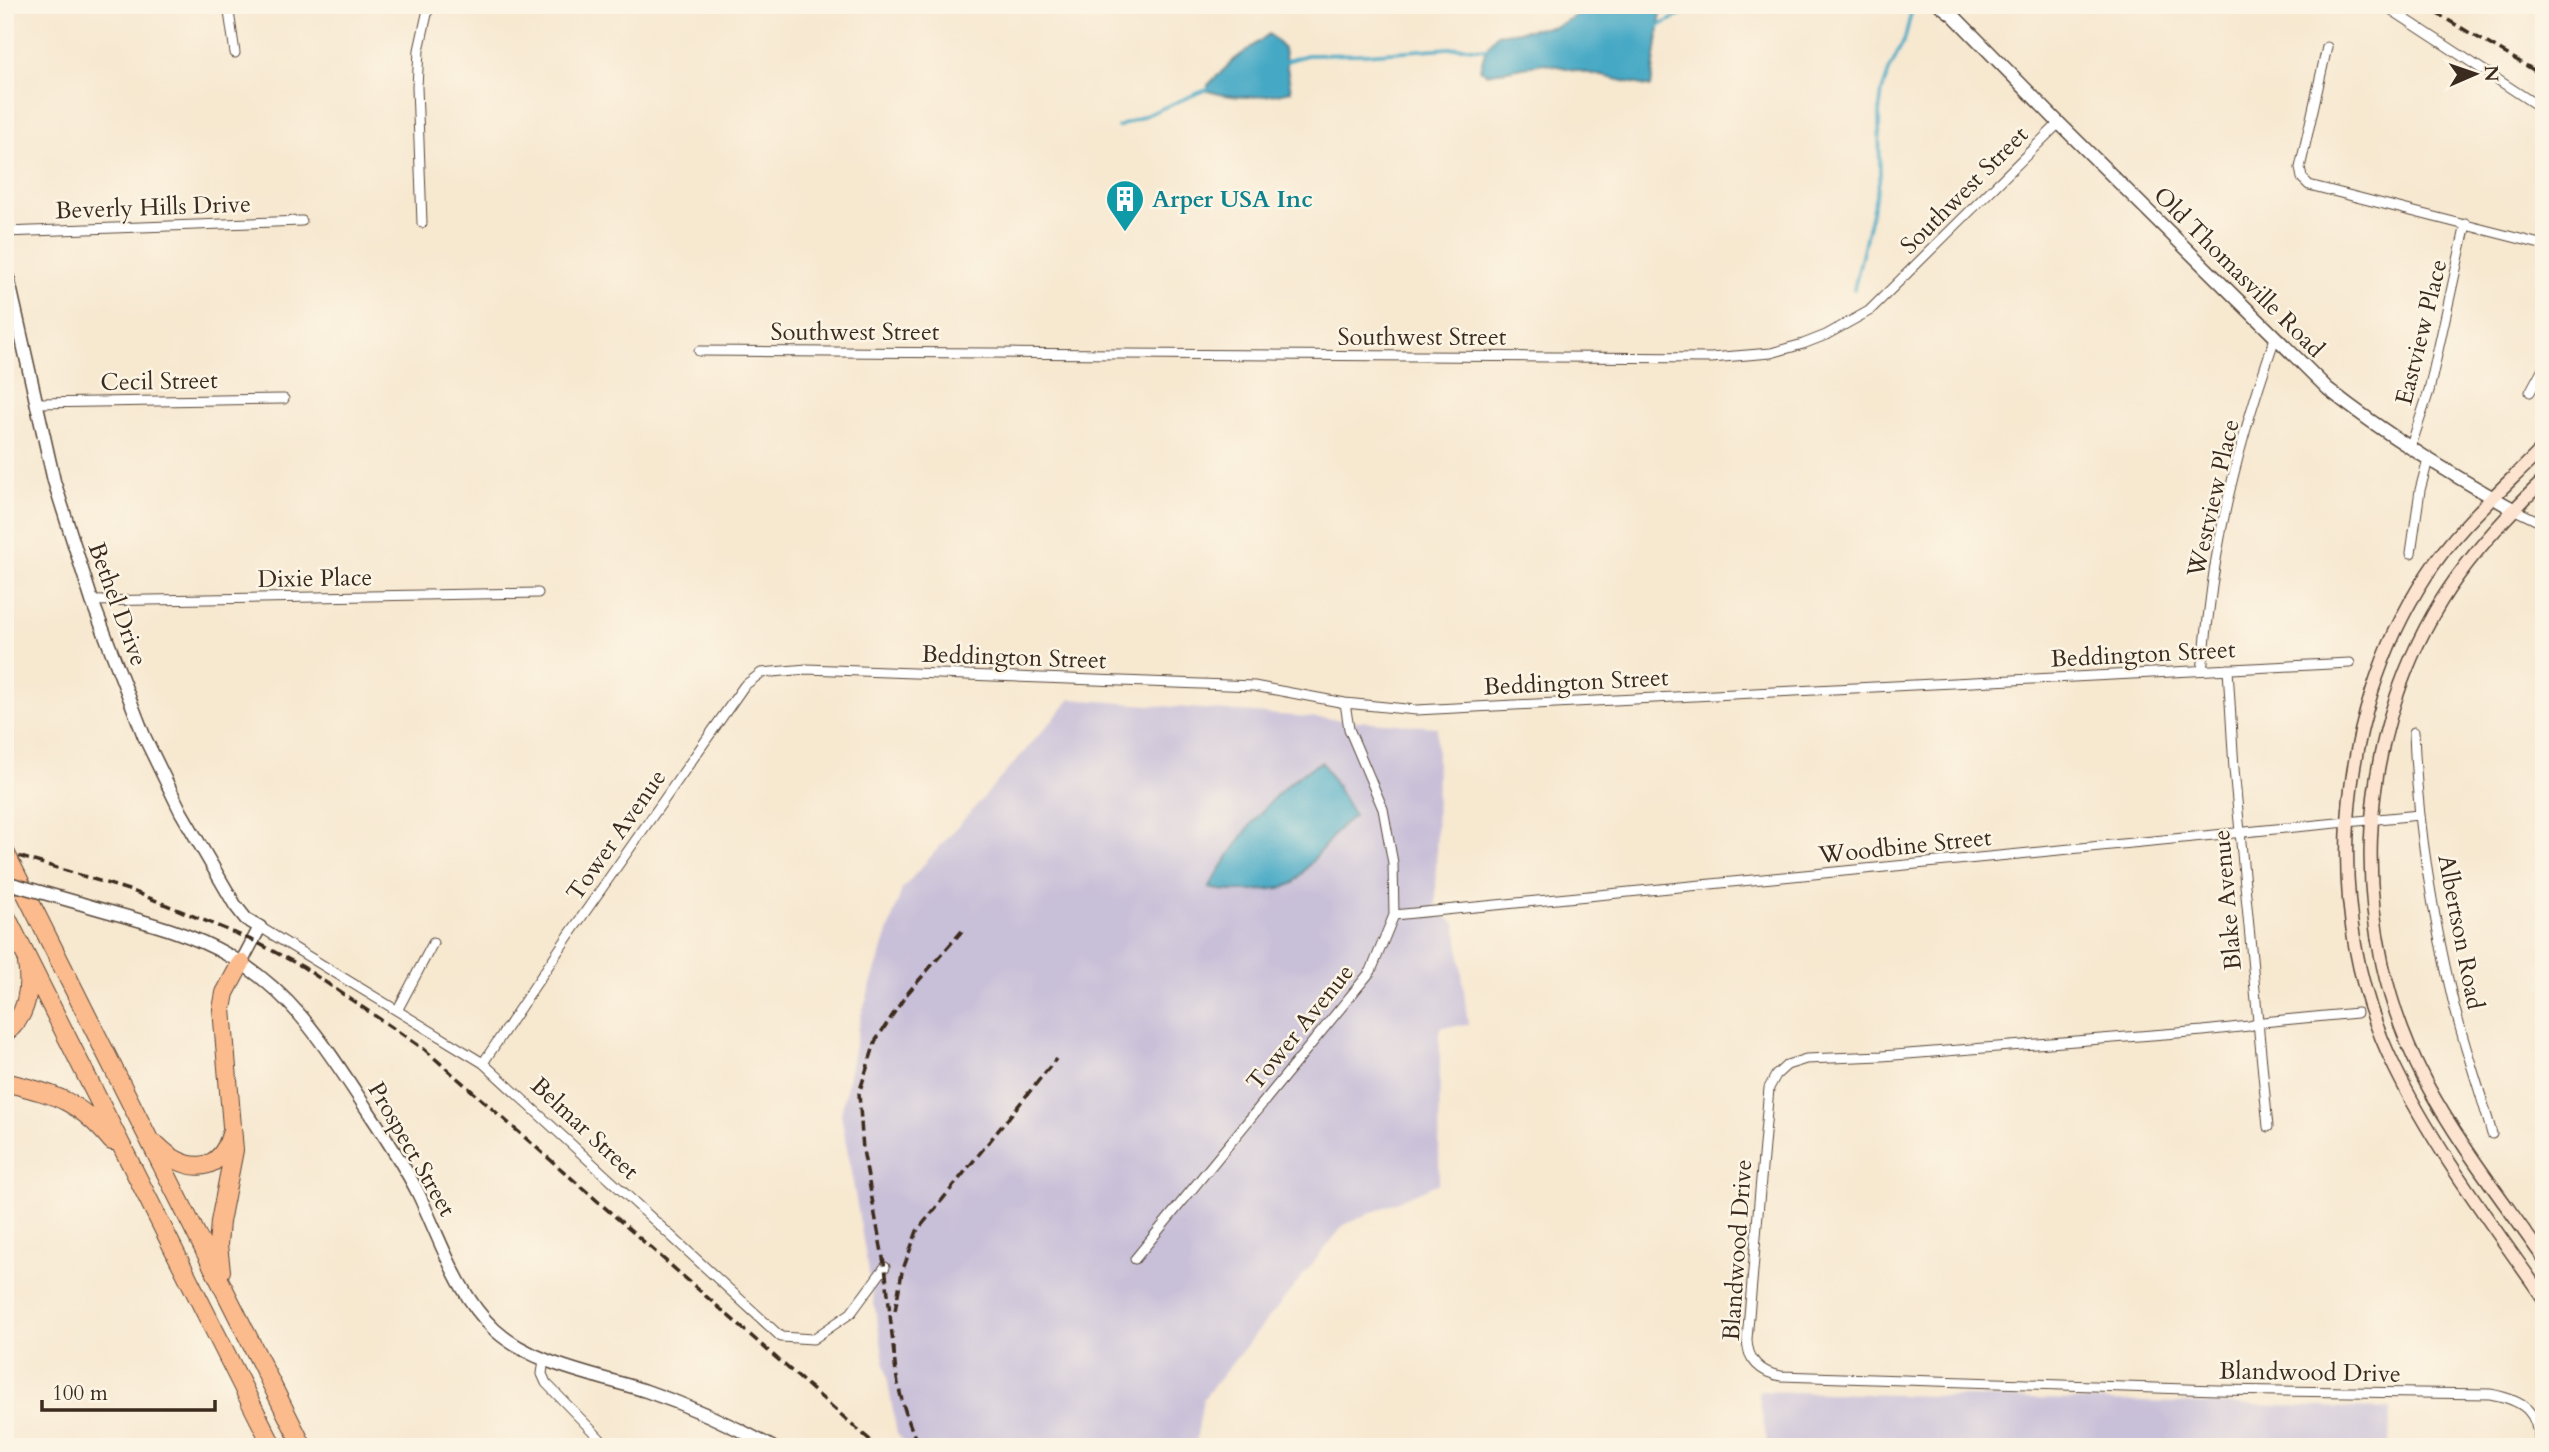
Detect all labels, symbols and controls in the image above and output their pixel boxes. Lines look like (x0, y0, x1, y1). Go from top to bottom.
north arrow (2440, 38, 2510, 108)
text: N (2478, 65, 2504, 83)
street label: Southwest Street (1893, 119, 2036, 262)
building icon: Arper USA Inc (1104, 178, 1146, 233)
street label: Old Thomasville Road (2146, 179, 2332, 365)
place label: Arper USA Inc (1152, 183, 1313, 216)
street label: Beverly Hills Drive (55, 188, 251, 227)
street label: Eastview Place (2387, 256, 2455, 408)
street label: Southwest Street (771, 316, 940, 349)
street label: Southwest Street (1338, 321, 1507, 354)
street label: Cecil Street (100, 364, 218, 399)
street label: Westview Place (2179, 416, 2248, 581)
street label: Bethel Drive (80, 538, 155, 671)
street label: Dixie Place (257, 561, 373, 596)
street label: Beddington Street (2050, 633, 2237, 676)
street label: Beddington Street (921, 638, 1107, 677)
street label: Beddington Street (1483, 661, 1670, 704)
street label: Tower Avenue (559, 763, 674, 908)
street label: Woodbine Street (1816, 821, 1994, 872)
street label: Blake Avenue (2205, 828, 2250, 972)
street label: Albertson Road (2429, 852, 2492, 1013)
street label: Tower Avenue (1239, 957, 1362, 1097)
street label: Belmar Street (523, 1070, 646, 1187)
street label: Prospect Street (360, 1076, 464, 1223)
street label: Blandwood Drive (1715, 1158, 1760, 1342)
street label: Blandwood Drive (2219, 1354, 2401, 1391)
scale bar (42, 1368, 215, 1412)
text: 100 m (52, 1379, 108, 1408)

